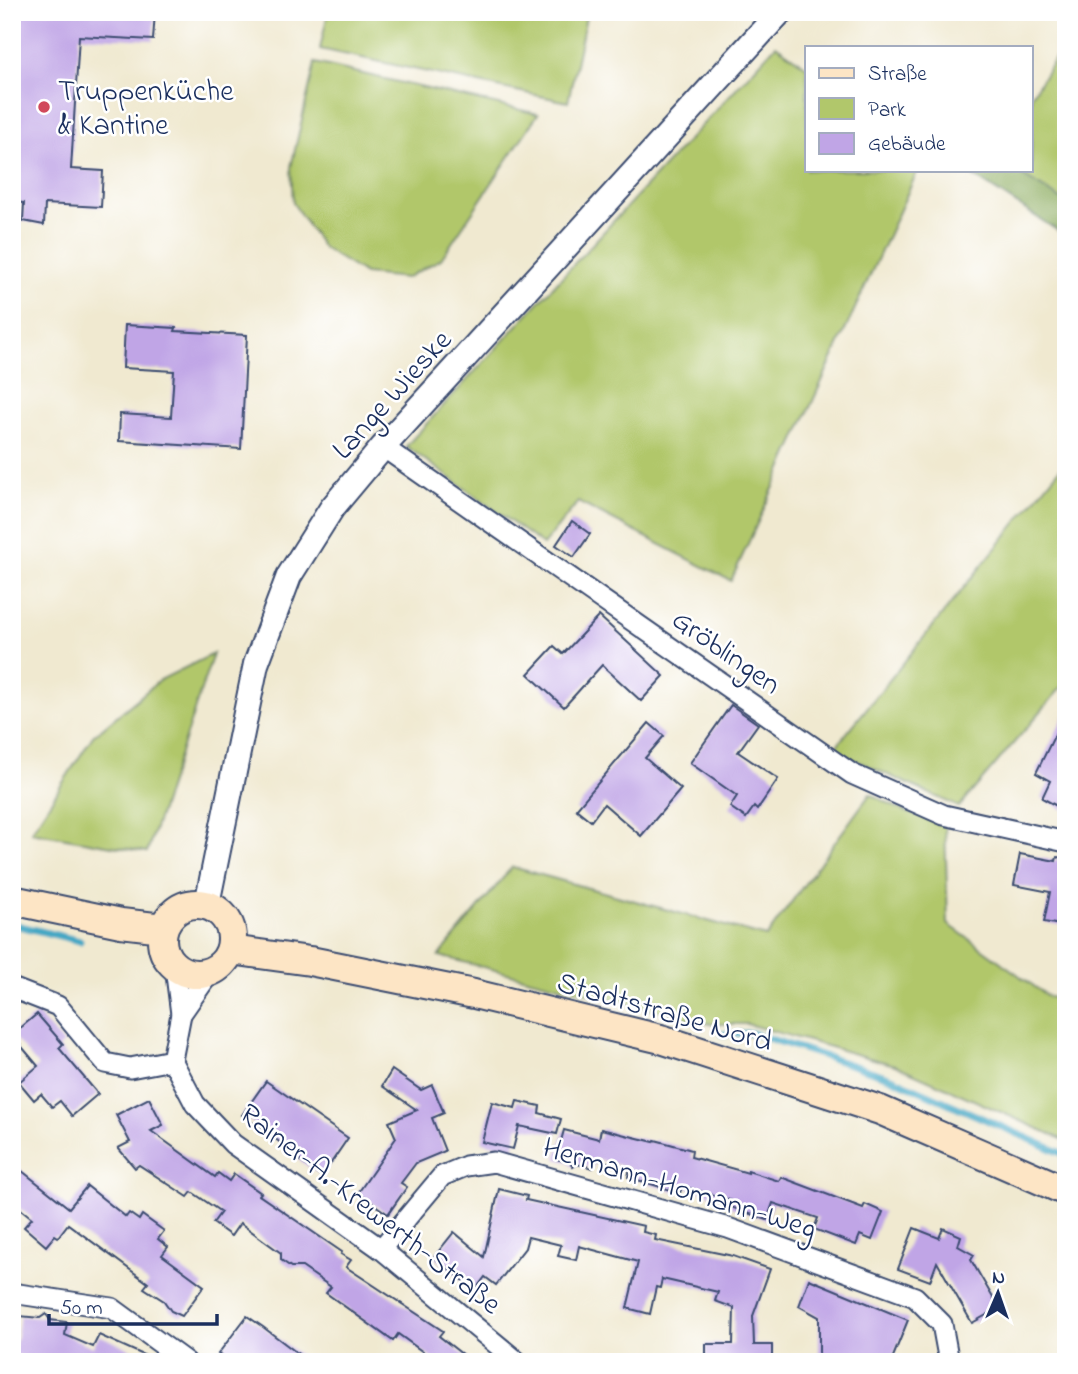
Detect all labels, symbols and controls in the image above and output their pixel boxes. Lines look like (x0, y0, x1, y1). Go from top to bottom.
legend (805, 46, 1032, 172)
text: Straße (868, 60, 927, 90)
place label: Truppenküche & Kantine (58, 71, 234, 149)
text: Park (868, 96, 907, 126)
marker: Truppenküche & Kantine (36, 99, 52, 115)
text: Gebäude (868, 130, 946, 160)
street label: Lange Wieske (323, 321, 464, 471)
street label: Gröblingen (662, 600, 789, 707)
street label: Stadtstraße Nord (551, 962, 777, 1066)
street label: Rainer-A.-Krewerth-Straße (229, 1094, 510, 1327)
street label: Hermann-Homann-Weg (537, 1127, 821, 1252)
north arrow (962, 1258, 1032, 1328)
text: N (992, 1265, 1006, 1292)
scale bar (49, 1283, 217, 1327)
text: 50 m (60, 1294, 103, 1324)

